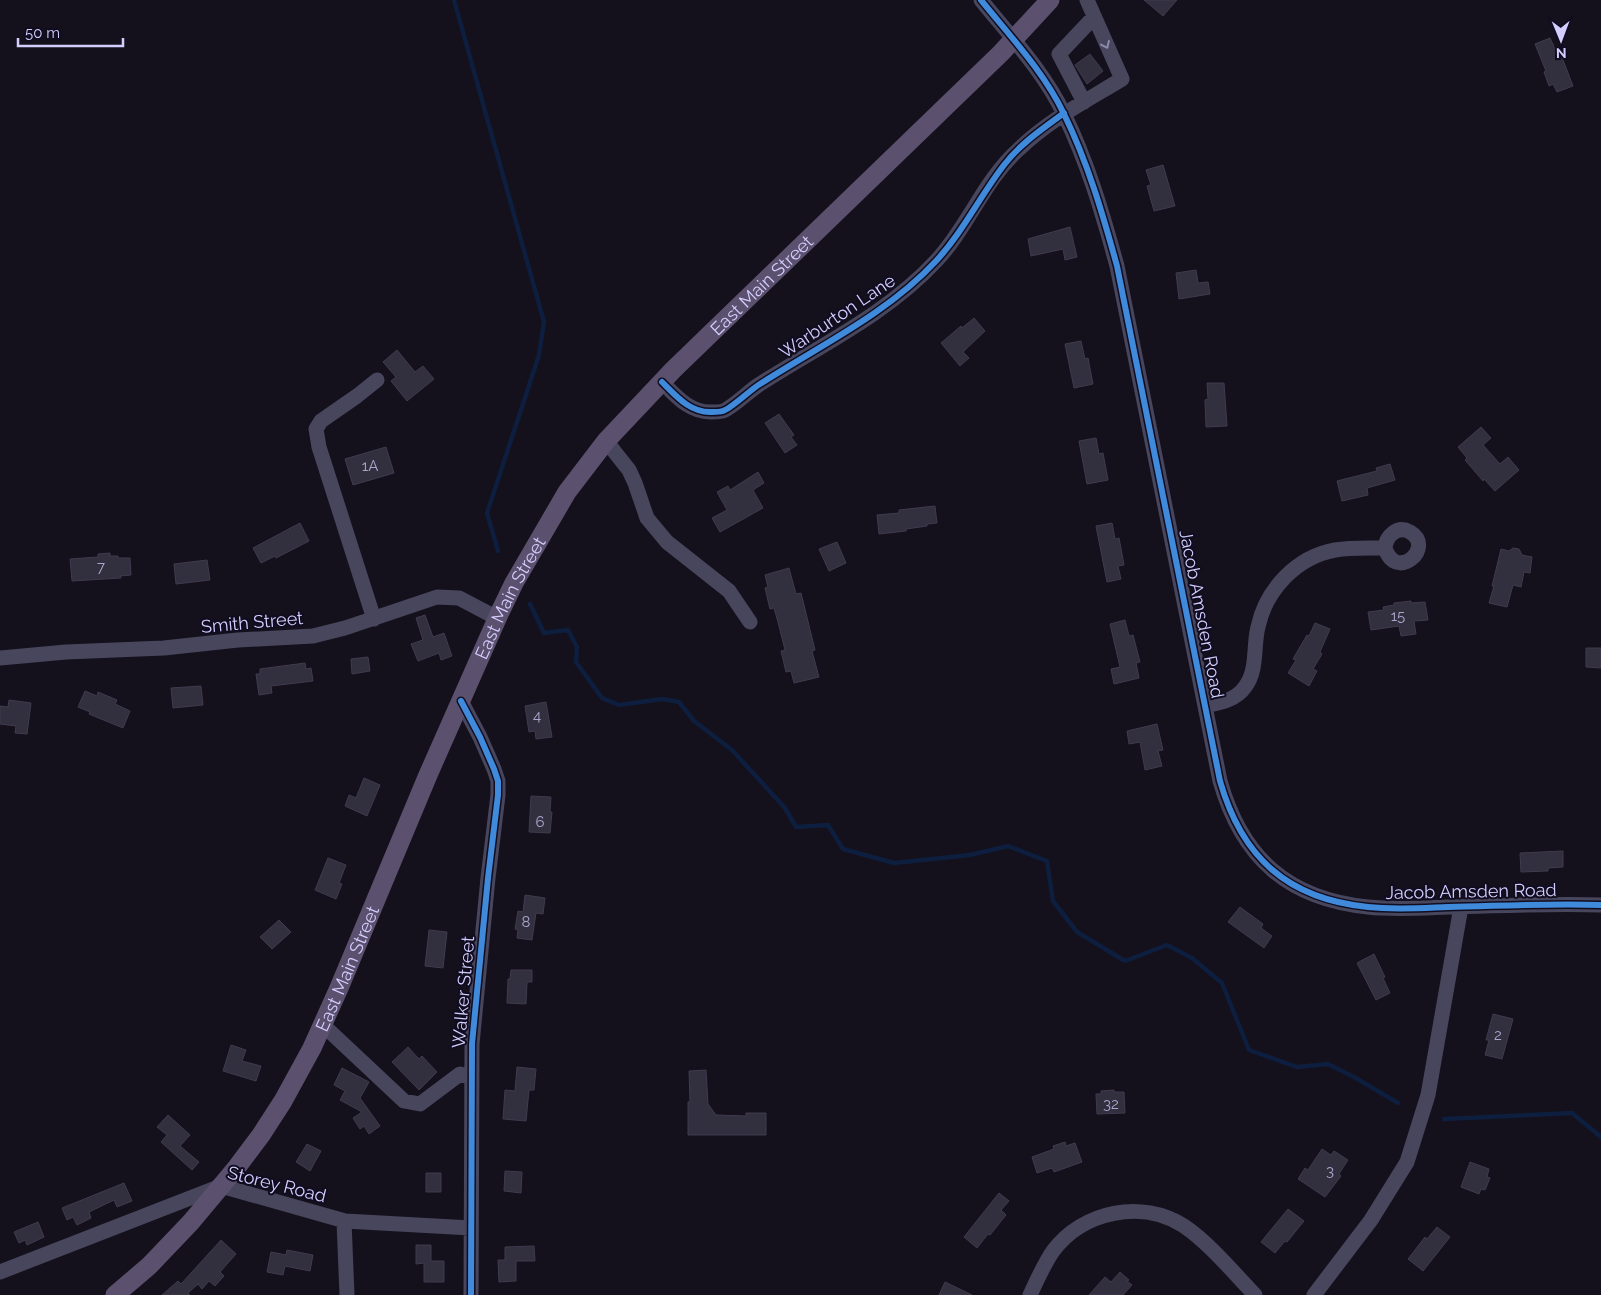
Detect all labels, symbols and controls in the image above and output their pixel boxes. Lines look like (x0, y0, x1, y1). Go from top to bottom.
scale bar (18, 15, 122, 47)
north arrow (1536, 15, 1586, 65)
text: 50 m (25, 24, 60, 42)
one-way arrow (1100, 40, 1111, 49)
text: N (1556, 45, 1567, 61)
street label: East Main Street (706, 230, 817, 339)
street label: Warburton Lane (775, 269, 899, 362)
house number: 1A (362, 457, 378, 475)
street label: Jacob Amsden Road (1175, 528, 1229, 700)
street label: East Main Street (470, 533, 549, 662)
house number: 7 (97, 558, 105, 576)
street label: Smith Street (200, 607, 304, 637)
house number: 15 (1391, 607, 1405, 625)
house number: 4 (533, 707, 541, 725)
house number: 6 (535, 813, 545, 831)
street label: Jacob Amsden Road (1385, 879, 1557, 903)
street label: East Main Street (310, 902, 383, 1034)
house number: 8 (522, 913, 531, 931)
street label: Walker Street (448, 935, 478, 1049)
house number: 2 (1494, 1026, 1502, 1044)
house number: 32 (1103, 1095, 1119, 1113)
street label: Storey Road (226, 1162, 328, 1206)
house number: 3 (1326, 1162, 1334, 1180)

